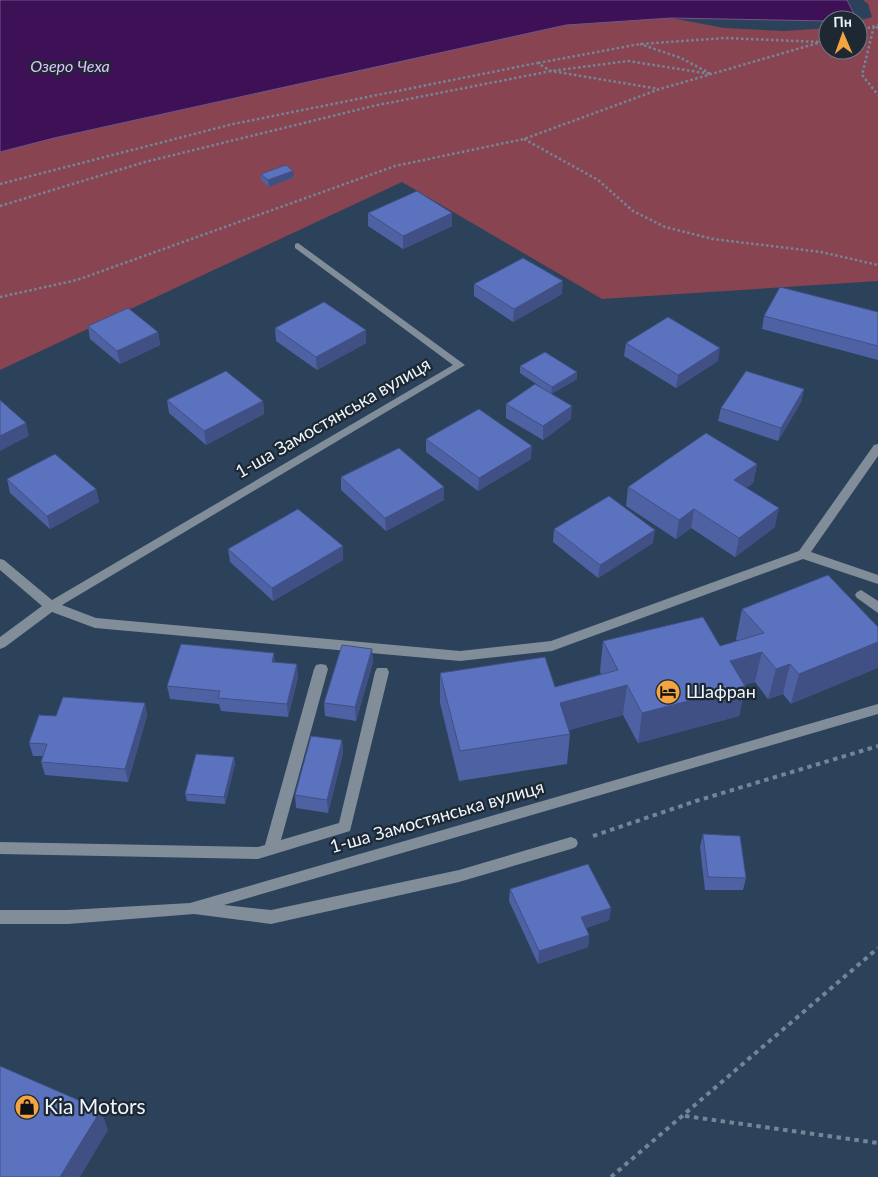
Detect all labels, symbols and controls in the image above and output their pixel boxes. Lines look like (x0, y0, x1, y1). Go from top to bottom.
north arrow (818, 10, 868, 60)
text: Пн (833, 13, 852, 30)
water label: Озеро Чеха (30, 56, 110, 75)
street label: 1-ша Замостянська вулиця (231, 352, 434, 482)
hotel icon: Шафран (655, 679, 681, 705)
place label: Шафран (686, 680, 756, 702)
street label: 1-ша Замостянська вулиця (327, 775, 546, 857)
place label: Kia Motors (44, 1093, 146, 1118)
shop icon: Kia Motors (14, 1094, 40, 1120)

